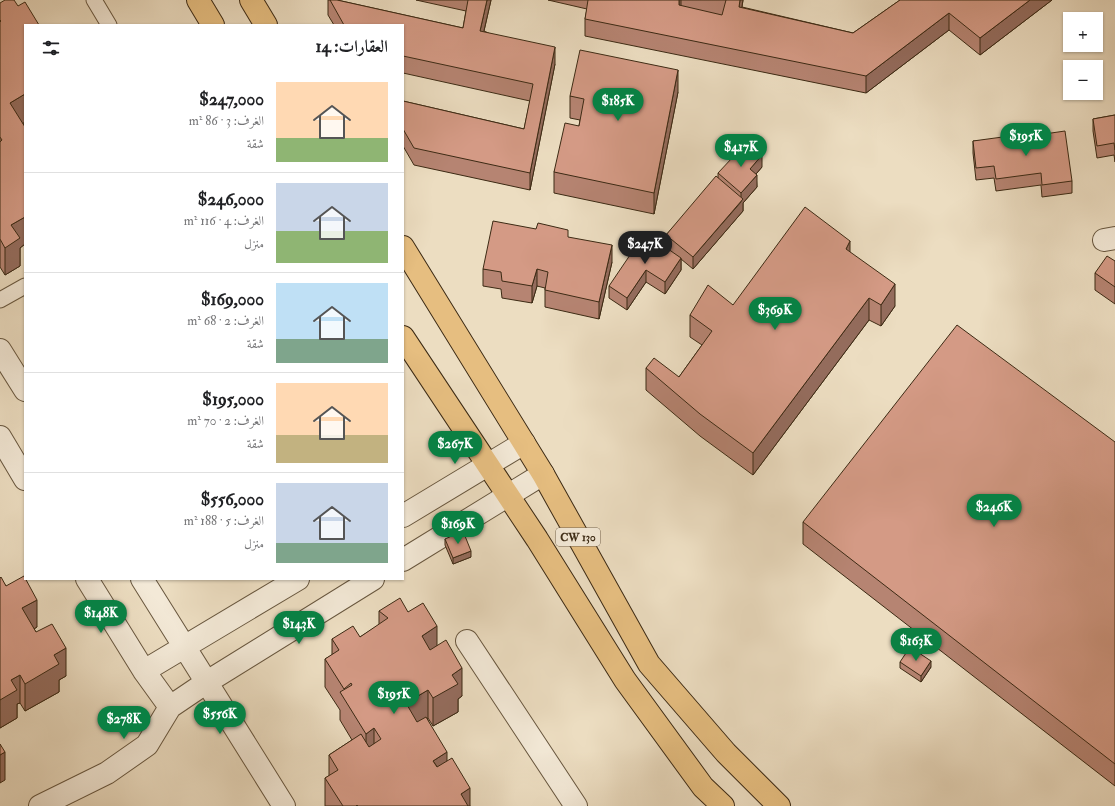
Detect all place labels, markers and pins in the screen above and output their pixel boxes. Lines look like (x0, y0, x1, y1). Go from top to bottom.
pin: $185K (590, 88, 646, 122)
pin: $195K (998, 123, 1054, 157)
pin: $417K (713, 134, 769, 168)
pin: $247K (617, 231, 673, 265)
pin: $369K (747, 297, 803, 331)
pin: $267K (427, 431, 483, 465)
pin: $246K (966, 494, 1022, 528)
pin: $169K (430, 511, 486, 545)
pin: $148K (73, 600, 129, 634)
pin: $143K (271, 611, 327, 645)
pin: $163K (888, 628, 944, 662)
pin: $195K (366, 681, 422, 715)
pin: $556K (192, 701, 248, 735)
pin: $278K (96, 706, 152, 740)

